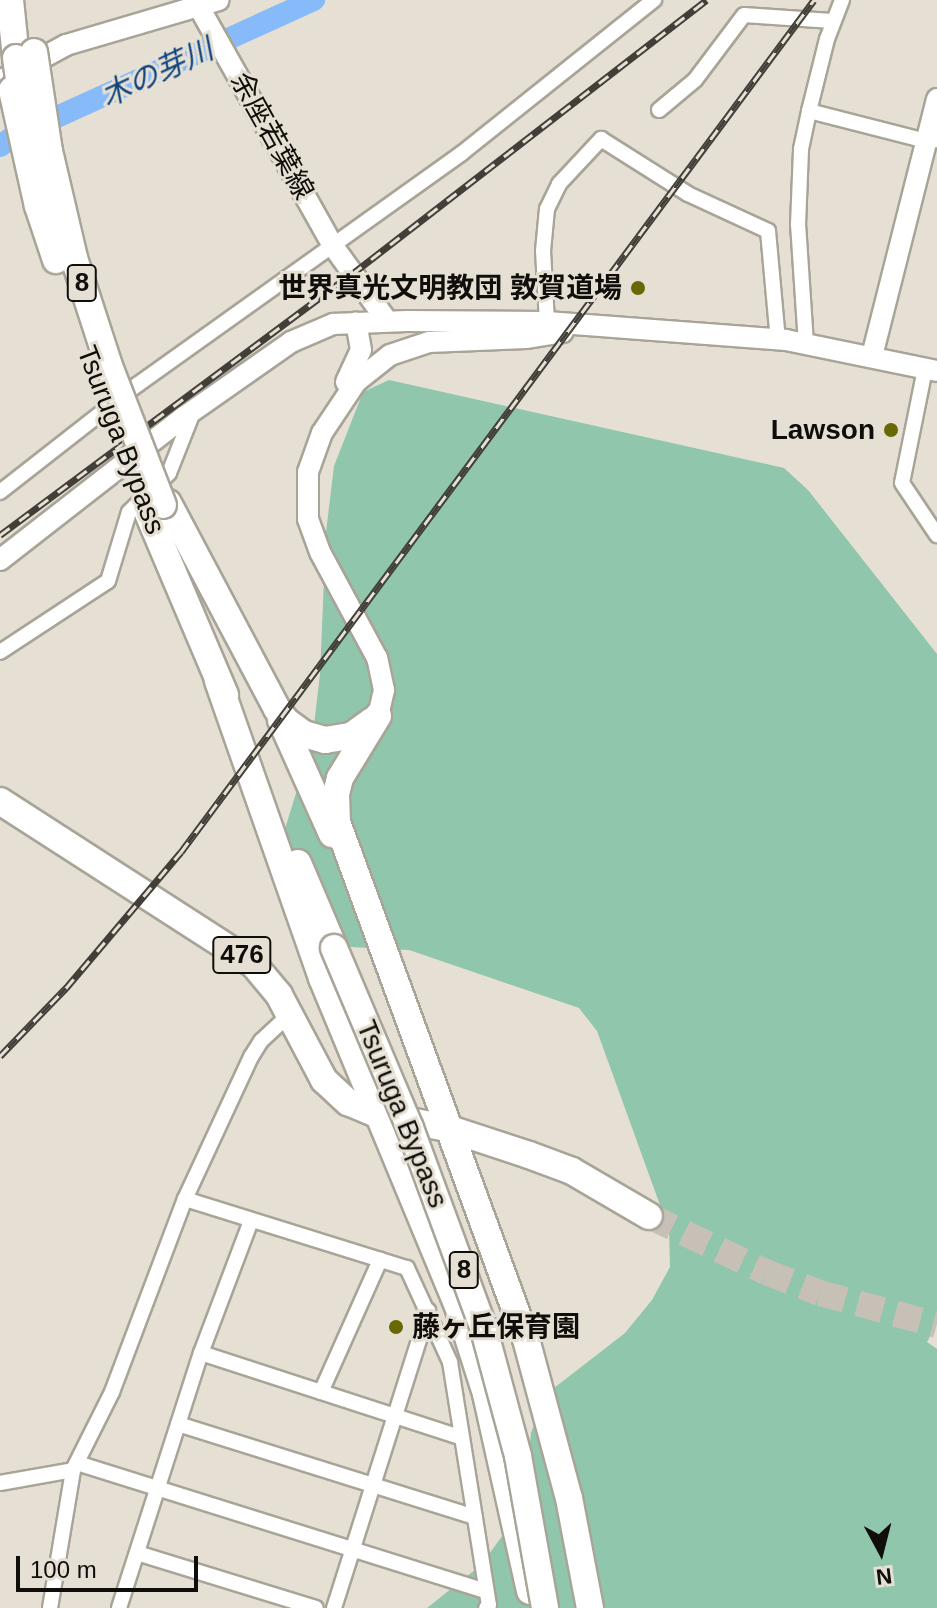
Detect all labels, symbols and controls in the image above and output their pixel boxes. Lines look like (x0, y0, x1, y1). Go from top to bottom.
water label: 木の芽川 (95, 31, 219, 115)
street label: 余座若葉線 (223, 67, 321, 205)
road number: 8 (66, 261, 98, 305)
place label: 世界真光文明教団 敦賀道場 (278, 271, 622, 305)
marker: 世界真光文明教団 敦賀道場 (629, 279, 647, 297)
street label: Tsuruga Bypass (70, 341, 172, 539)
place label: Lawson (771, 413, 875, 447)
marker: Lawson (882, 421, 900, 439)
road number: 476 (212, 933, 272, 977)
street label: Tsuruga Bypass (349, 1015, 455, 1213)
road number: 8 (448, 1248, 480, 1292)
place label: 藤ヶ丘保育園 (412, 1310, 580, 1344)
marker: 藤ヶ丘保育園 (387, 1318, 405, 1336)
north arrow (841, 1512, 921, 1592)
scale bar (20, 1540, 202, 1590)
text: 100 m (30, 1556, 97, 1583)
text: N (875, 1563, 893, 1590)

